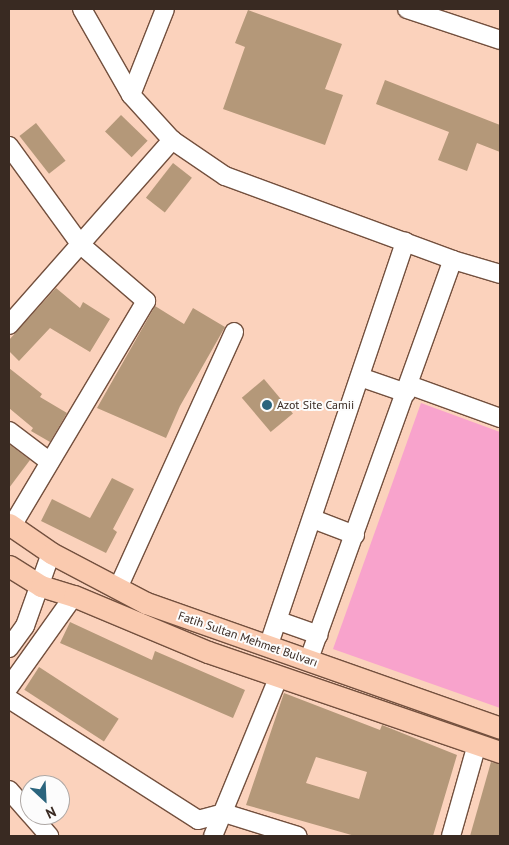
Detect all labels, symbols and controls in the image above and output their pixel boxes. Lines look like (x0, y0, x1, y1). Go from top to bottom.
place label: Azot Site Camii (277, 398, 354, 412)
marker: Azot Site Camii (261, 399, 273, 411)
street label: Fatih Sultan Mehmet Bulvarı (176, 608, 320, 670)
north arrow (20, 775, 70, 825)
text: N (43, 803, 59, 823)

